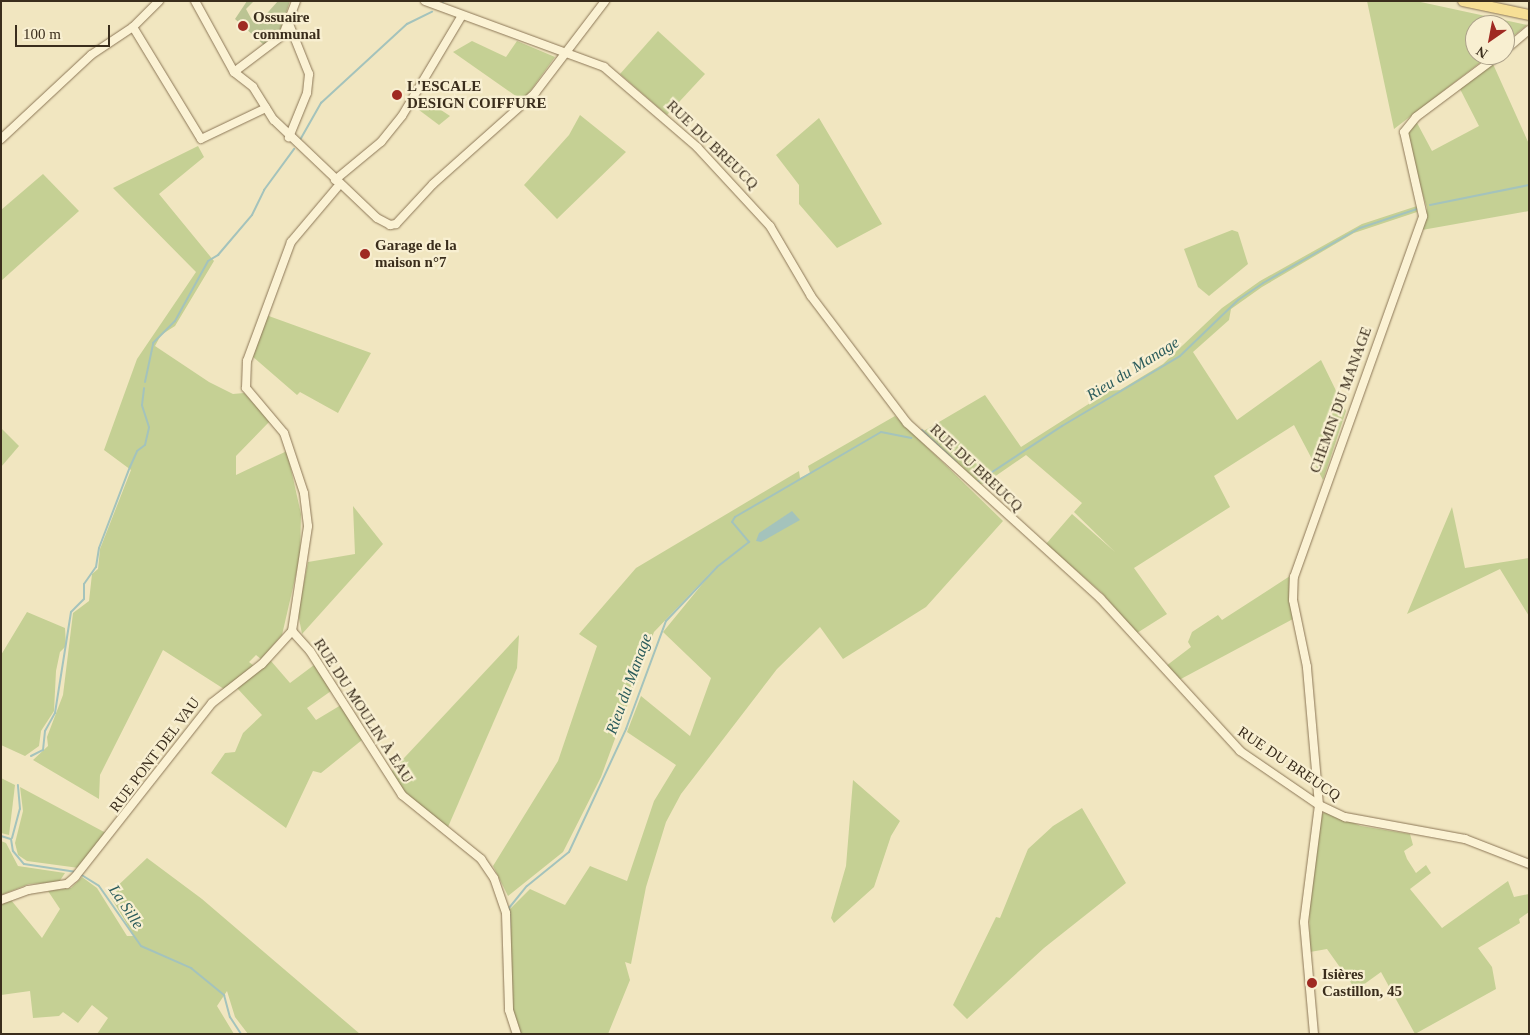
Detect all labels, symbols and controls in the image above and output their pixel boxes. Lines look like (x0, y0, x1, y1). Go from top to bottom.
place label: Ossuaire communal (253, 8, 320, 43)
scale bar (18, 15, 112, 47)
north arrow (1465, 15, 1515, 65)
marker: Ossuaire communal (237, 20, 249, 32)
text: 100 m (23, 26, 61, 42)
text: N (1474, 43, 1490, 61)
place label: L'ESCALE DESIGN COIFFURE (407, 77, 547, 112)
marker: L'ESCALE DESIGN COIFFURE (391, 89, 403, 101)
street label: RUE DU BREUCQ (663, 97, 761, 193)
place label: Garage de la maison n°7 (375, 236, 457, 271)
marker: Garage de la maison n°7 (359, 248, 371, 260)
street label: CHEMIN DU MANAGE (1306, 324, 1376, 476)
water label: Rieu du Manage (1083, 333, 1183, 405)
street label: RUE DU BREUCQ (926, 420, 1026, 516)
water label: Rieu du Manage (602, 631, 656, 737)
street label: RUE DU MOULIN À EAU (310, 636, 416, 786)
street label: RUE PONT DEL VAU (106, 694, 204, 816)
street label: RUE DU BREUCQ (1234, 723, 1344, 805)
water label: La Sille (104, 881, 148, 933)
place label: Isières Castillon, 45 (1322, 965, 1402, 1000)
marker: Isières Castillon, 45 (1306, 977, 1318, 989)

